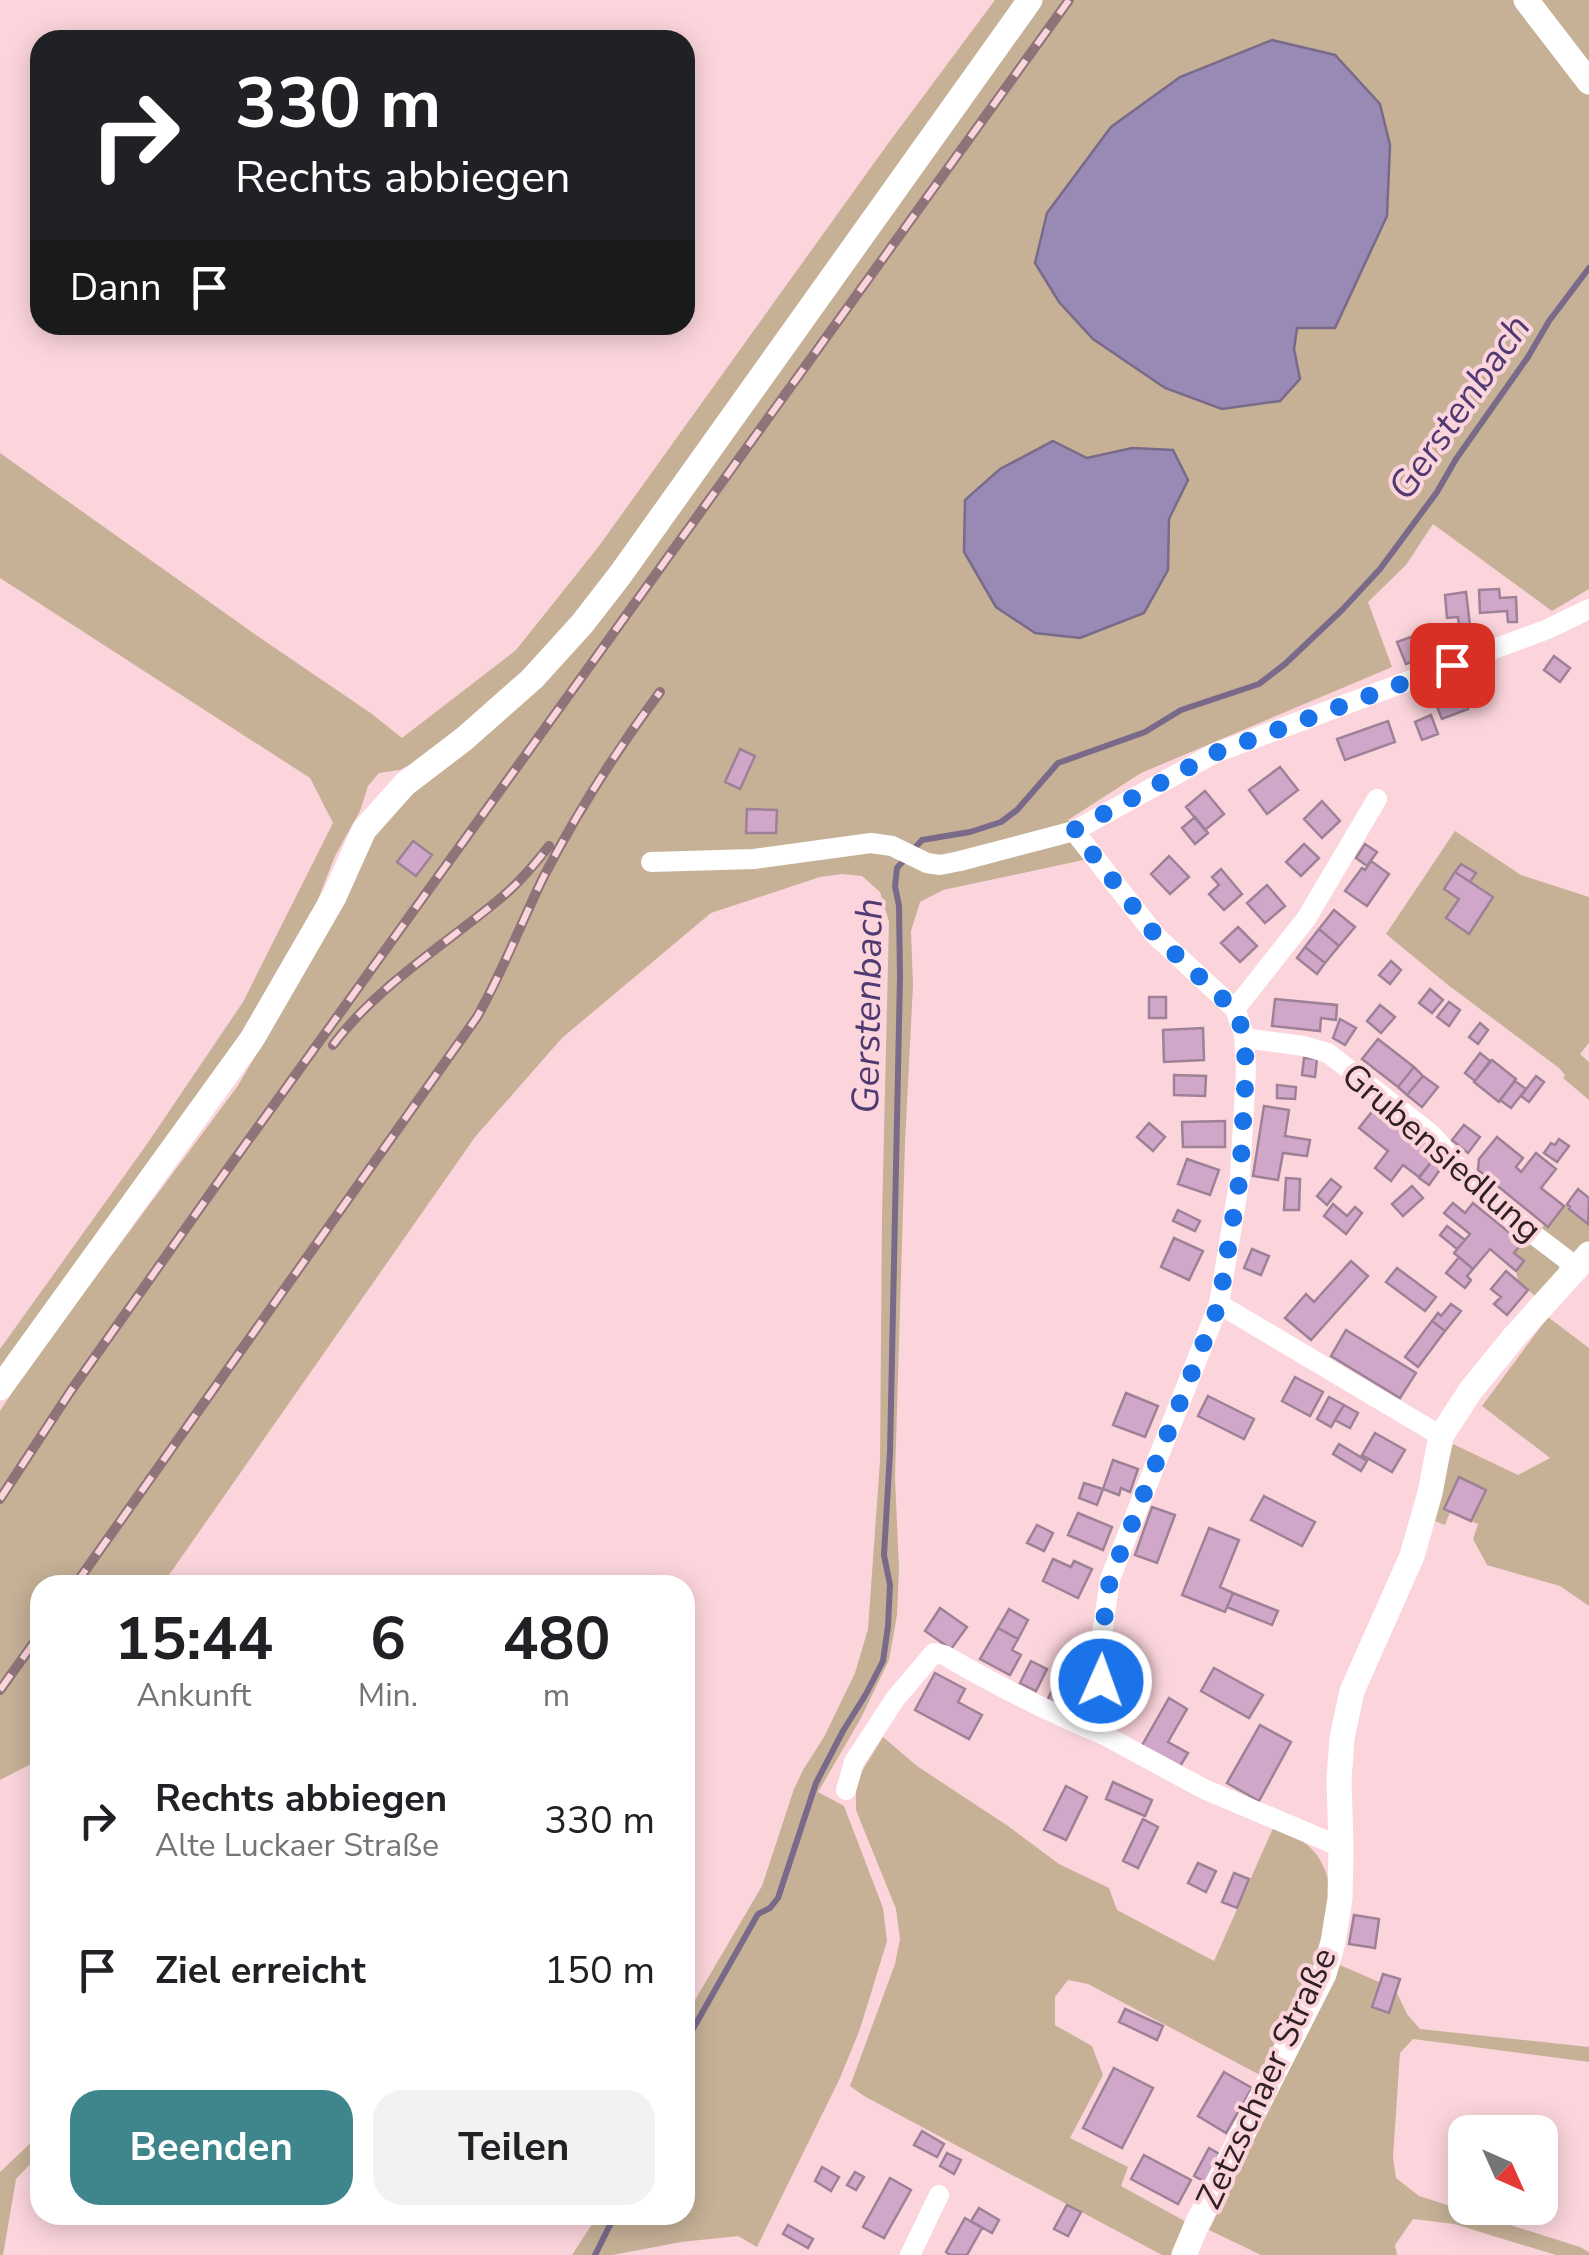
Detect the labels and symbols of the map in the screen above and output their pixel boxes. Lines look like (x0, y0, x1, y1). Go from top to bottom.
water label: Gerstenbach (1377, 304, 1542, 510)
pin (1410, 623, 1495, 708)
water label: Gerstenbach (840, 898, 895, 1114)
street label: Grubensiedlung (1332, 1052, 1552, 1252)
position arrow (1049, 1629, 1153, 1733)
street label: Zetzschaer Straße (1185, 1940, 1348, 2217)
north arrow (1448, 2115, 1558, 2225)

